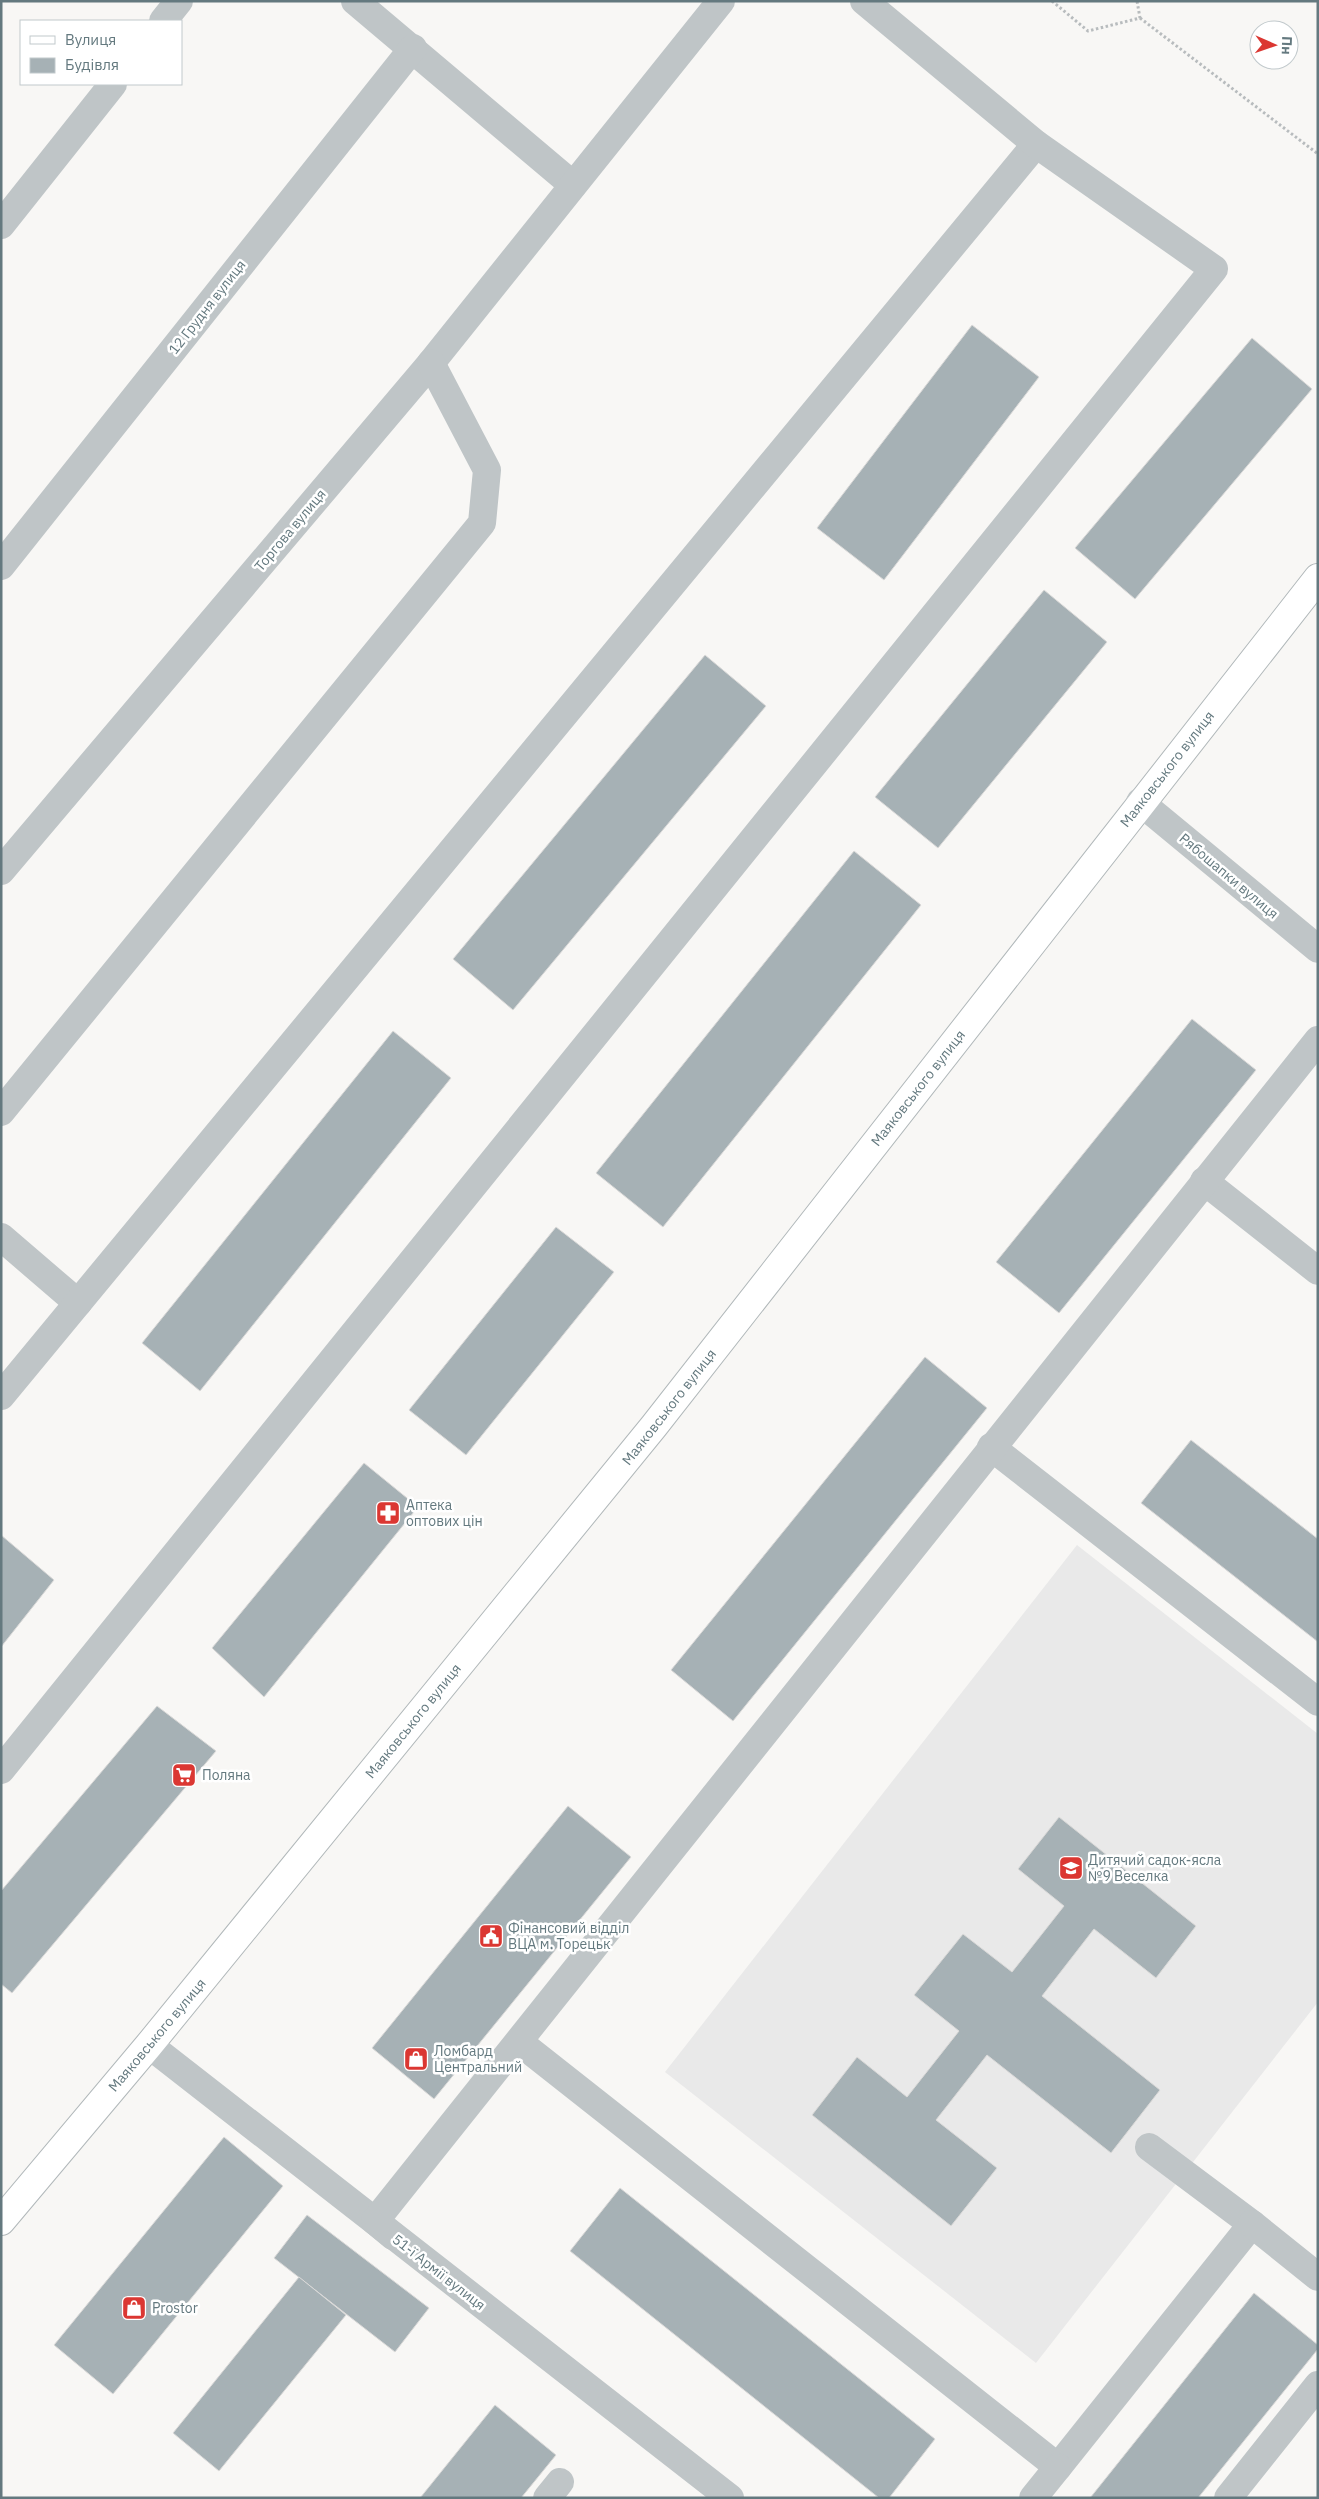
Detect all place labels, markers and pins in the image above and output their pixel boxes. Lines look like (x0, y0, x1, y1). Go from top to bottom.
place label: Аптека оптових цін (406, 1496, 483, 1530)
pharmacy icon: Аптека оптових цін (375, 1500, 401, 1526)
supermarket icon: Поляна (171, 1762, 197, 1788)
place label: Поляна (202, 1766, 251, 1784)
place label: Дитячий садок-ясла №9 Веселка (1088, 1851, 1222, 1885)
school or university icon: Дитячий садок-ясла №9 Веселка (1058, 1855, 1084, 1881)
place label: Фінансовий відділ ВЦА м. Торецьк (508, 1919, 629, 1953)
public building icon: Фінансовий відділ ВЦА м. Торецьк (478, 1923, 504, 1949)
place label: Ломбард Центральний (434, 2042, 522, 2076)
shop icon: Ломбард Центральний (403, 2046, 429, 2072)
shop icon: Prostor (121, 2295, 147, 2321)
place label: Prostor (152, 2299, 198, 2317)

